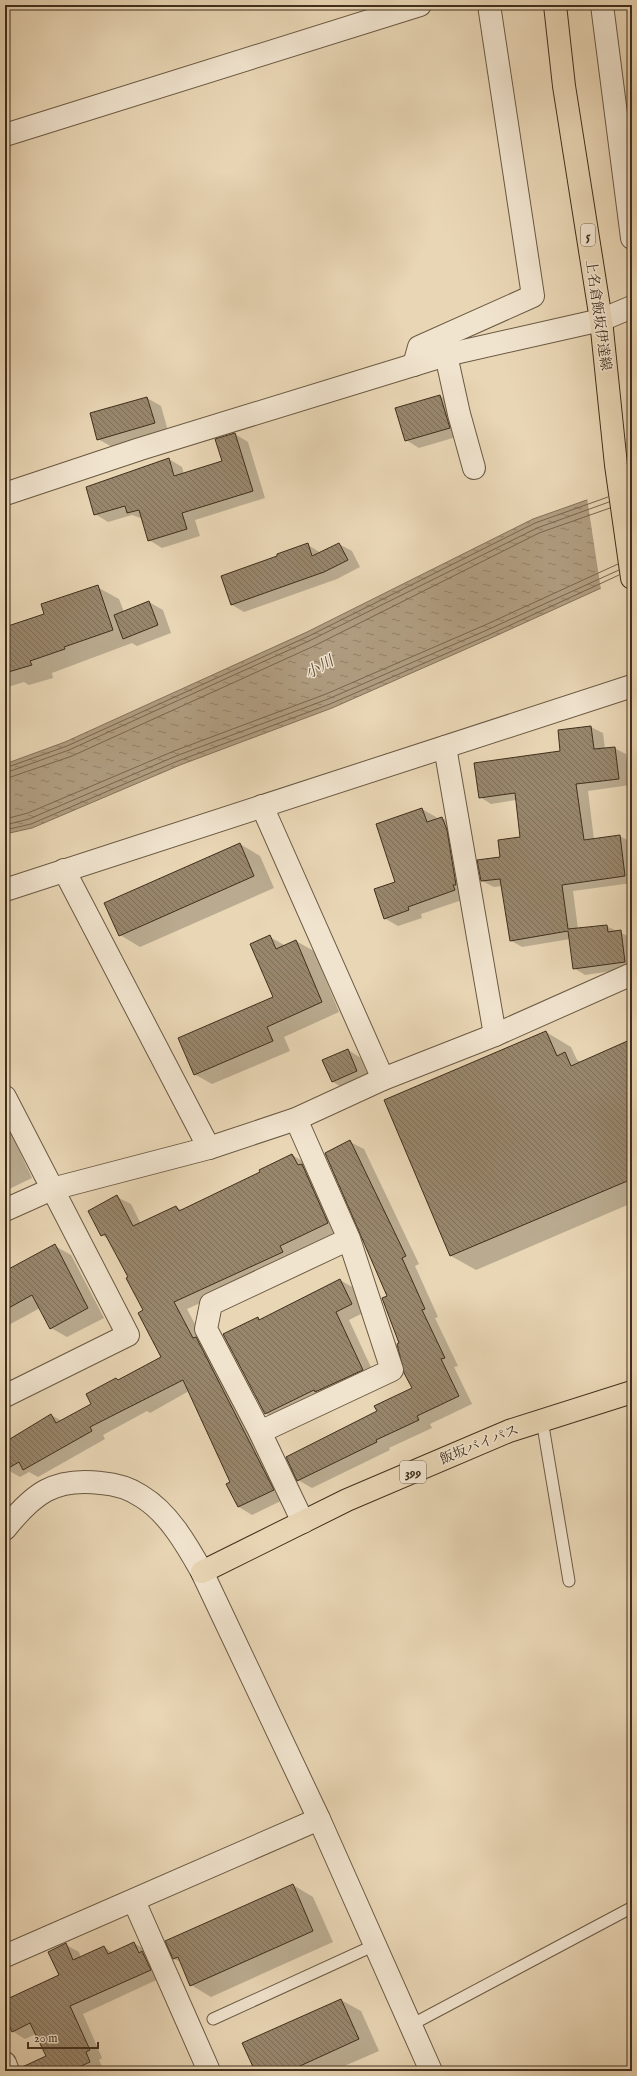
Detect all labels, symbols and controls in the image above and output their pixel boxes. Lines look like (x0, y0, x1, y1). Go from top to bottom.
road number: 5 (581, 224, 595, 246)
street label: 上名倉飯坂伊達線 (581, 258, 615, 372)
water label: 小川 (302, 651, 339, 683)
street label: 飯坂バイパス (437, 1421, 522, 1469)
road number: 399 (400, 1461, 426, 1483)
scale bar (28, 2024, 98, 2050)
text: 20 m (34, 2031, 57, 2046)

